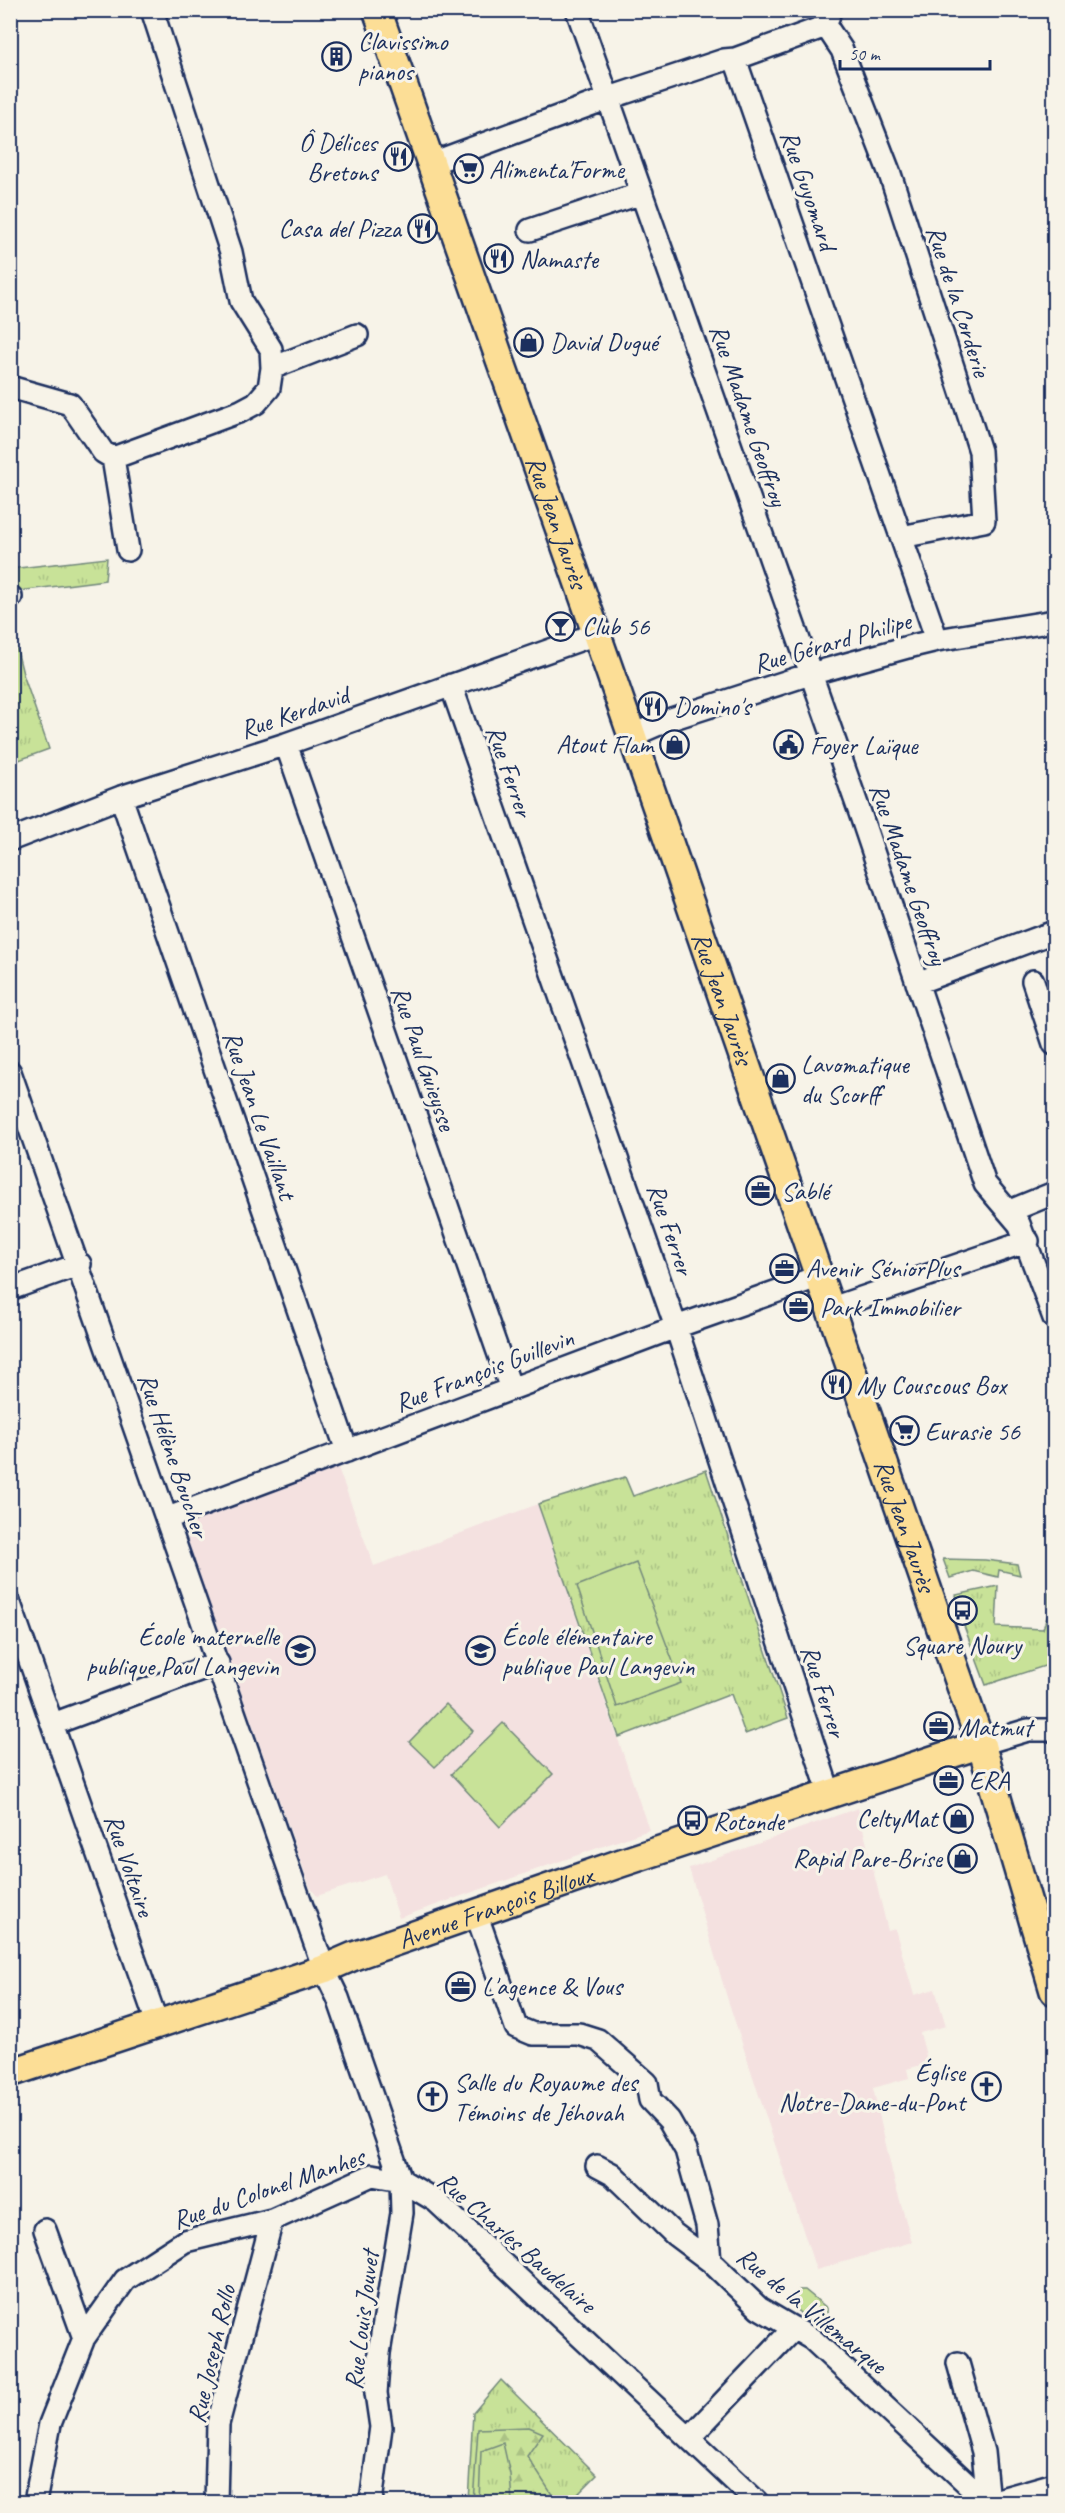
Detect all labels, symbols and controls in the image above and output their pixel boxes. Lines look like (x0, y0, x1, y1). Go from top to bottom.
place label: Clavissimo pianos (358, 25, 449, 88)
scale bar (840, 33, 990, 71)
building icon: Clavissimo pianos (321, 40, 353, 72)
text: 50 m (849, 43, 882, 65)
place label: Ô Délices Bretons (299, 126, 379, 189)
street label: Rue Guyomard (773, 126, 846, 258)
restaurant icon: Ô Délices Bretons (382, 141, 414, 173)
supermarket icon: Alimenta'Forme (452, 153, 484, 185)
place label: Alimenta'Forme (489, 153, 625, 186)
place label: Casa del Pizza (278, 212, 403, 245)
restaurant icon: Casa del Pizza (406, 212, 438, 244)
street label: Rue de la Corderie (919, 222, 999, 382)
restaurant icon: Namaste (483, 243, 515, 275)
place label: Namaste (520, 243, 599, 276)
street label: Rue Madame Geoffroy (702, 320, 796, 512)
shop icon: David Dugué (513, 326, 545, 358)
place label: David Dugué (550, 326, 661, 359)
street label: Rue Jean Jaurès (518, 452, 596, 595)
street label: Rue Gérard Philipe (750, 604, 917, 681)
bar icon: Club 56 (545, 610, 577, 642)
place label: Club 56 (582, 610, 651, 643)
street label: Rue Kerdavid (236, 677, 356, 746)
restaurant icon: Domino's (637, 690, 669, 722)
place label: Domino's (674, 690, 753, 723)
street label: Rue Ferrer (479, 721, 541, 824)
place label: Atout Flam (556, 728, 655, 761)
shop icon: Atout Flam (658, 728, 690, 760)
public building icon: Foyer Laïque (773, 729, 805, 761)
place label: Foyer Laïque (810, 729, 919, 762)
street label: Rue Madame Geoffroy (862, 779, 956, 971)
street label: Rue Jean Jaurès (684, 928, 761, 1071)
street label: Rue Paul Guieysse (383, 982, 464, 1136)
street label: Rue Jean Le Vaillant (215, 1027, 305, 1206)
place label: Lavomatique du Scorff (801, 1048, 910, 1111)
shop icon: Lavomatique du Scorff (764, 1063, 796, 1095)
office icon: Sablé (744, 1175, 776, 1207)
place label: Sablé (781, 1175, 832, 1208)
street label: Rue Ferrer (640, 1179, 702, 1282)
office icon: Avenir SéniorPlus (769, 1252, 801, 1284)
place label: Avenir SéniorPlus (806, 1252, 961, 1285)
office icon: Park Immobilier (783, 1291, 815, 1323)
place label: Park Immobilier (820, 1291, 963, 1324)
street label: Rue François Guillevin (390, 1321, 579, 1420)
street label: Rue Hélène Boucher (130, 1369, 218, 1544)
restaurant icon: My Couscous Box (820, 1369, 852, 1401)
place label: My Couscous Box (857, 1369, 1008, 1402)
supermarket icon: Eurasie 56 (888, 1415, 920, 1447)
place label: Eurasie 56 (925, 1415, 1021, 1448)
street label: Rue Jean Jaurès (867, 1455, 944, 1598)
bus stop icon: Square Noury (946, 1595, 978, 1627)
place label: École maternelle publique Paul Langevin (87, 1620, 281, 1683)
place label: École élémentaire publique Paul Langevin (502, 1620, 695, 1683)
place label: Square Noury (903, 1629, 1023, 1662)
school or university icon: École maternelle publique Paul Langevin (284, 1635, 316, 1667)
school or university icon: École élémentaire publique Paul Langevin (465, 1635, 497, 1667)
street label: Rue Ferrer (793, 1641, 855, 1744)
office icon: Matmut (922, 1711, 954, 1743)
place label: Matmut (959, 1711, 1035, 1744)
office icon: ERA (932, 1764, 964, 1796)
place label: ERA (969, 1764, 1010, 1797)
place label: CeltyMat (856, 1802, 939, 1835)
shop icon: CeltyMat (942, 1802, 974, 1834)
bus stop icon: Rotonde (676, 1805, 708, 1837)
place label: Rotonde (713, 1805, 786, 1838)
street label: Rue Voltaire (97, 1810, 163, 1922)
place label: Rapid Pare-Brise (793, 1842, 944, 1875)
shop icon: Rapid Pare-Brise (947, 1842, 979, 1874)
street label: Avenue François Billoux (394, 1858, 599, 1956)
office icon: L'agence & Vous (445, 1970, 477, 2002)
place label: L'agence & Vous (482, 1970, 624, 2003)
place label: Église Notre-Dame-du-Pont (779, 2056, 967, 2119)
place label: Salle du Royaume des Témoins de Jéhovah (454, 2066, 639, 2129)
church icon: Église Notre-Dame-du-Pont (970, 2071, 1002, 2103)
church icon: Salle du Royaume des Témoins de Jéhovah (417, 2081, 449, 2113)
street label: Rue du Colonel Manhes (168, 2140, 370, 2237)
street label: Rue Charles Baudelaire (430, 2164, 605, 2322)
street label: Rue de la Villemarque (730, 2240, 895, 2382)
street label: Rue Louis Jouvet (337, 2245, 387, 2391)
street label: Rue Joseph Rollo (180, 2280, 244, 2426)

